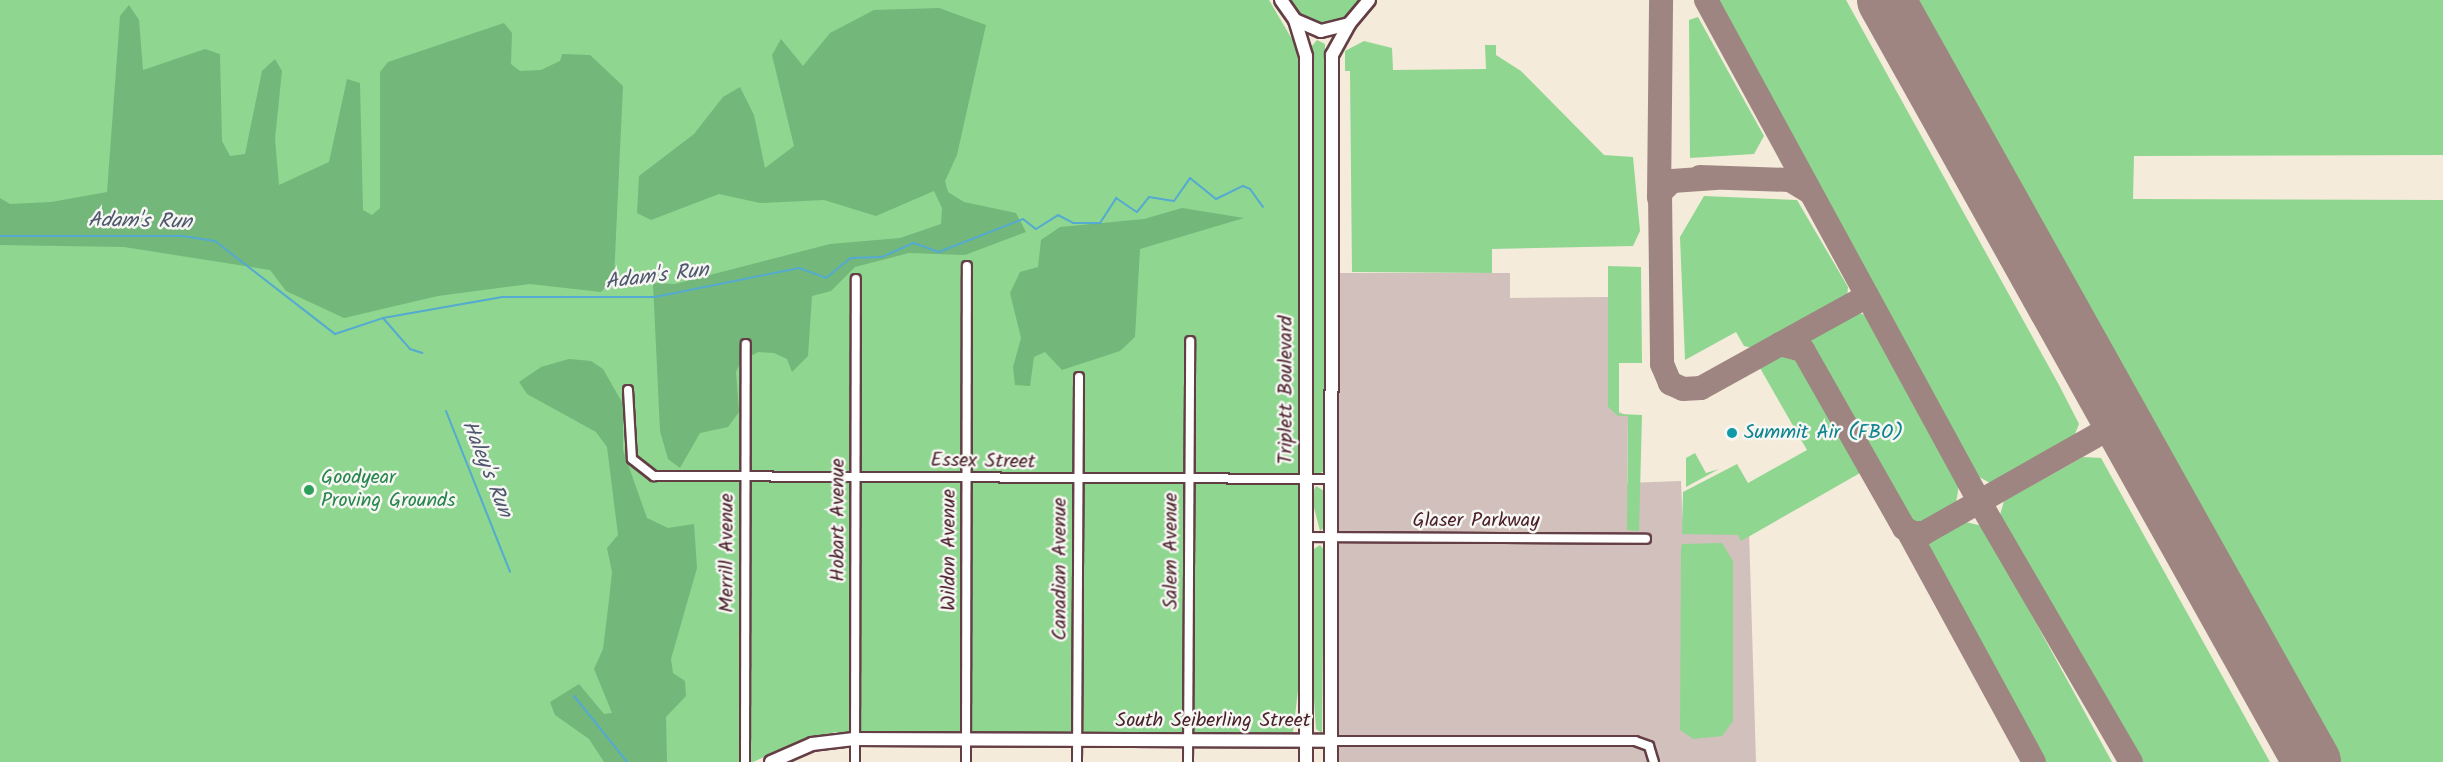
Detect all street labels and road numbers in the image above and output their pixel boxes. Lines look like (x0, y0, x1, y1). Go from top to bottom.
street label: Triplett Boulevard (1275, 316, 1299, 464)
street label: Essex Street (930, 449, 1036, 475)
street label: Hobart Avenue (827, 458, 851, 582)
street label: Wildon Avenue (938, 489, 962, 611)
street label: Merrill Avenue (716, 493, 740, 613)
street label: Salem Avenue (1160, 493, 1184, 609)
street label: Canadian Avenue (1049, 497, 1073, 641)
street label: Glaser Parkway (1412, 509, 1540, 533)
street label: South Seiberling Street (1116, 709, 1310, 733)

